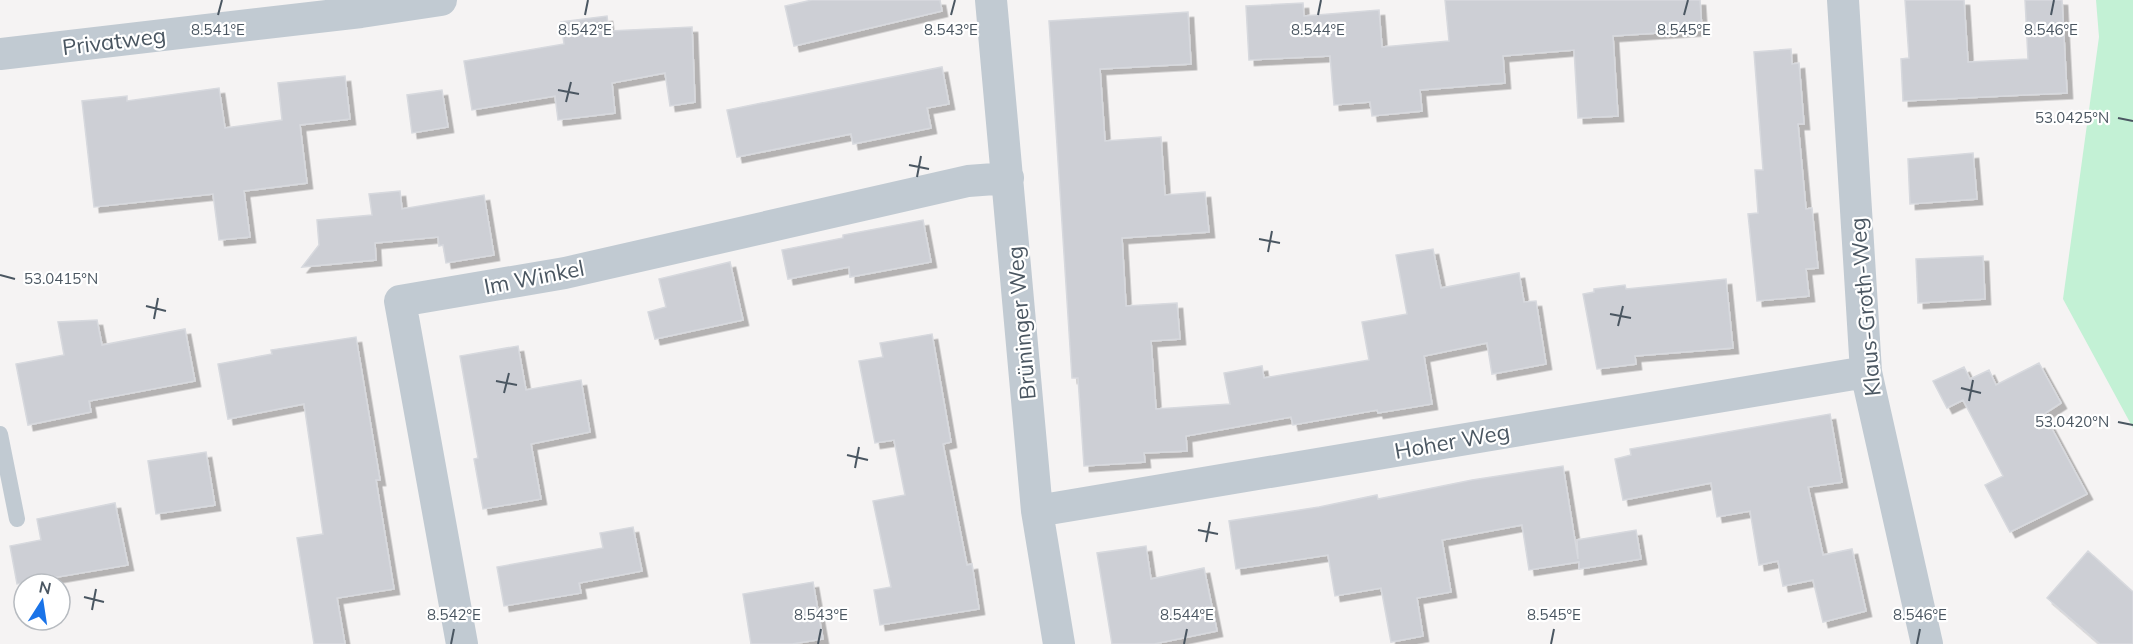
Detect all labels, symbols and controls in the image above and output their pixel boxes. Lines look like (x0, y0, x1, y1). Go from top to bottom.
text: 8.541°E (191, 20, 245, 39)
text: 8.542°E (558, 20, 612, 39)
text: 8.543°E (924, 20, 978, 39)
text: 8.544°E (1291, 20, 1345, 39)
text: 8.545°E (1657, 20, 1711, 39)
text: 8.546°E (2024, 20, 2078, 39)
street label: Privatweg (61, 21, 167, 61)
text: 53.0425°N (2035, 108, 2109, 127)
street label: Klaus-Groth-Weg (1843, 217, 1887, 397)
street label: Brüninger Weg (1000, 245, 1042, 401)
street label: Im Winkel (481, 254, 587, 300)
text: 53.0415°N (24, 269, 98, 288)
text: 53.0420°N (2035, 412, 2109, 431)
street label: Hoher Weg (1392, 417, 1512, 465)
north arrow (12, 572, 72, 632)
text: N (37, 576, 53, 598)
text: 8.542°E (427, 605, 481, 624)
text: 8.543°E (794, 605, 848, 624)
text: 8.544°E (1160, 605, 1214, 624)
text: 8.545°E (1527, 605, 1581, 624)
text: 8.546°E (1893, 605, 1947, 624)

